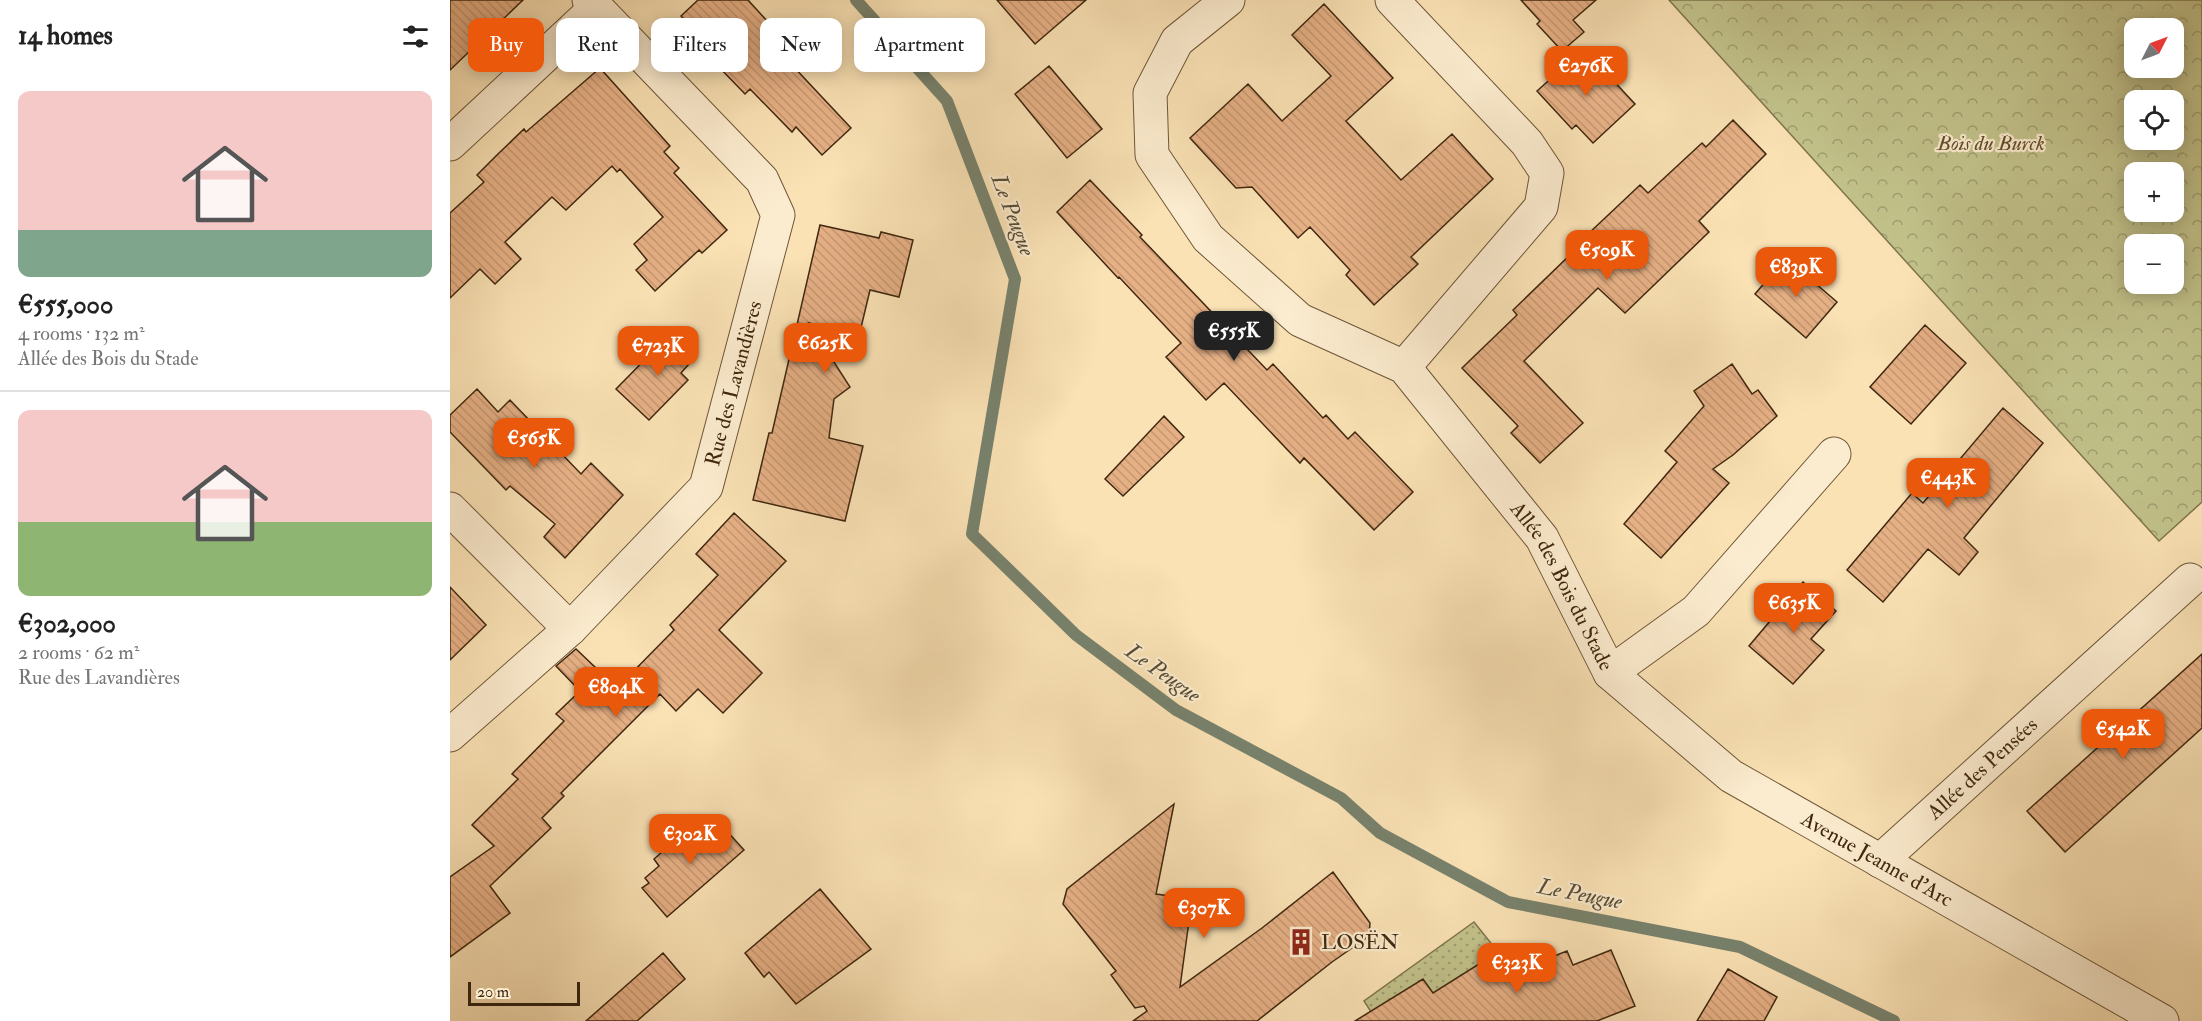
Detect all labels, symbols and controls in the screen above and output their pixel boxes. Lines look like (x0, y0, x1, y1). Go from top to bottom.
chip: Buy (468, 18, 544, 72)
chip: Rent (556, 18, 639, 72)
chip: Filters (651, 18, 748, 72)
chip: New (760, 18, 842, 72)
chip: Apartment (854, 18, 985, 72)
north arrow (2124, 18, 2184, 78)
map controls (2124, 18, 2184, 294)
text: 14 homes (18, 20, 113, 52)
icon: filters (399, 20, 432, 53)
pin: €276K (1544, 46, 1628, 97)
text: €276K (1558, 53, 1614, 78)
button: locate (2124, 90, 2184, 150)
icon: home (171, 130, 279, 238)
park label: Bois du Burck (1936, 130, 2045, 157)
button: + (2124, 162, 2184, 222)
water label: Le Peugue (984, 169, 1042, 260)
pin: €509K (1565, 230, 1649, 281)
button: − (2124, 234, 2184, 294)
text: €509K (1580, 237, 1634, 262)
pin: €839K (1754, 247, 1838, 298)
text: €839K (1770, 254, 1823, 279)
text: €555,000 (18, 289, 113, 321)
street label: Rue des Lavandières (699, 298, 768, 469)
pin: €555K (1192, 311, 1276, 362)
text: €555K (1208, 318, 1260, 343)
text: 4 rooms · 132 m² (18, 321, 145, 346)
pin: €625K (783, 323, 867, 374)
pin: €723K (616, 326, 700, 377)
text: €625K (798, 330, 852, 355)
text: €723K (632, 333, 684, 358)
text: Allée des Bois du Stade (18, 346, 199, 371)
pin: €565K (492, 418, 576, 469)
text: €565K (507, 425, 561, 450)
icon: home (171, 449, 279, 557)
pin: €443K (1906, 458, 1990, 509)
text: €443K (1921, 465, 1975, 490)
street label: Allée des Bois du Stade (1504, 495, 1620, 675)
pin: €635K (1752, 583, 1836, 634)
text: €635K (1768, 590, 1820, 615)
text: €302,000 (18, 608, 116, 640)
water label: Le Peugue (1119, 637, 1206, 709)
text: 2 rooms · 62 m² (18, 640, 139, 665)
text: Rue des Lavandières (18, 665, 180, 690)
pin: €804K (574, 667, 658, 718)
text: €804K (588, 674, 644, 699)
pin: €542K (2081, 709, 2165, 760)
street label: Allée des Pensées (1921, 711, 2043, 826)
text: €542K (2096, 716, 2150, 741)
street label: Avenue Jeanne d'Arc (1796, 805, 1958, 913)
pin: €302K (648, 814, 732, 865)
text: €302K (663, 821, 717, 846)
water label: Le Peugue (1535, 872, 1625, 916)
pin: €307K (1162, 888, 1246, 939)
text: €307K (1178, 895, 1230, 920)
building icon: LOSËN (1286, 927, 1316, 957)
place label: LOSËN (1321, 929, 1399, 956)
pin: €323K (1475, 943, 1559, 994)
text: €323K (1491, 950, 1543, 975)
scale bar (468, 979, 580, 1006)
text: 20 m (477, 982, 509, 1002)

